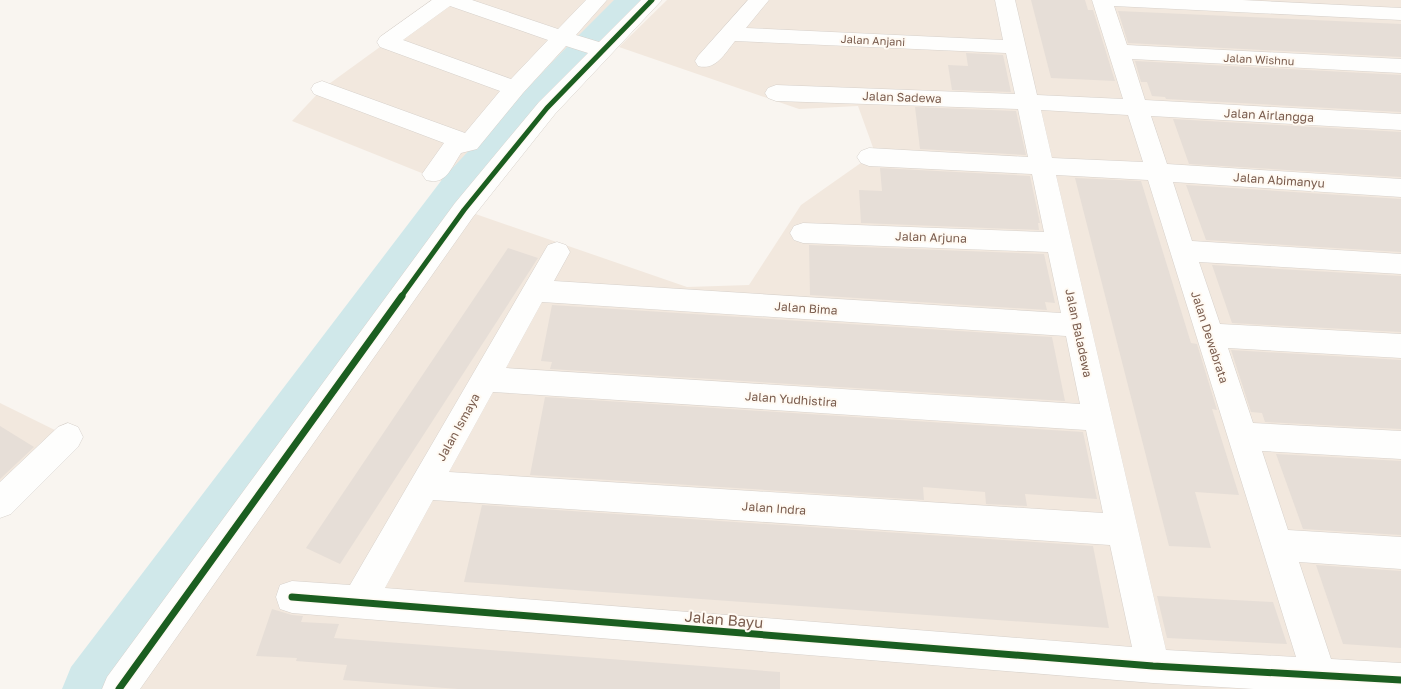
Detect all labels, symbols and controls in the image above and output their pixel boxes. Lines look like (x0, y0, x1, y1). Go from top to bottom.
street label: Jalan Anjani (840, 32, 906, 48)
street label: Jalan Wishnu (1223, 51, 1295, 67)
street label: Jalan Sadewa (862, 88, 942, 106)
street label: Jalan Airlangga (1224, 105, 1314, 125)
street label: Jalan Abimanyu (1233, 169, 1325, 191)
street label: Jalan Arjuna (895, 228, 967, 246)
street label: Jalan Baladewa (1062, 287, 1096, 379)
street label: Jalan Dewabrata (1188, 289, 1232, 385)
street label: Jalan Bima (774, 298, 838, 318)
street label: Jalan Yudhistira (744, 388, 838, 410)
street label: Jalan Ismaya (433, 391, 483, 463)
street label: Jalan Indra (741, 498, 807, 518)
street label: Jalan Bayu (684, 607, 764, 631)

